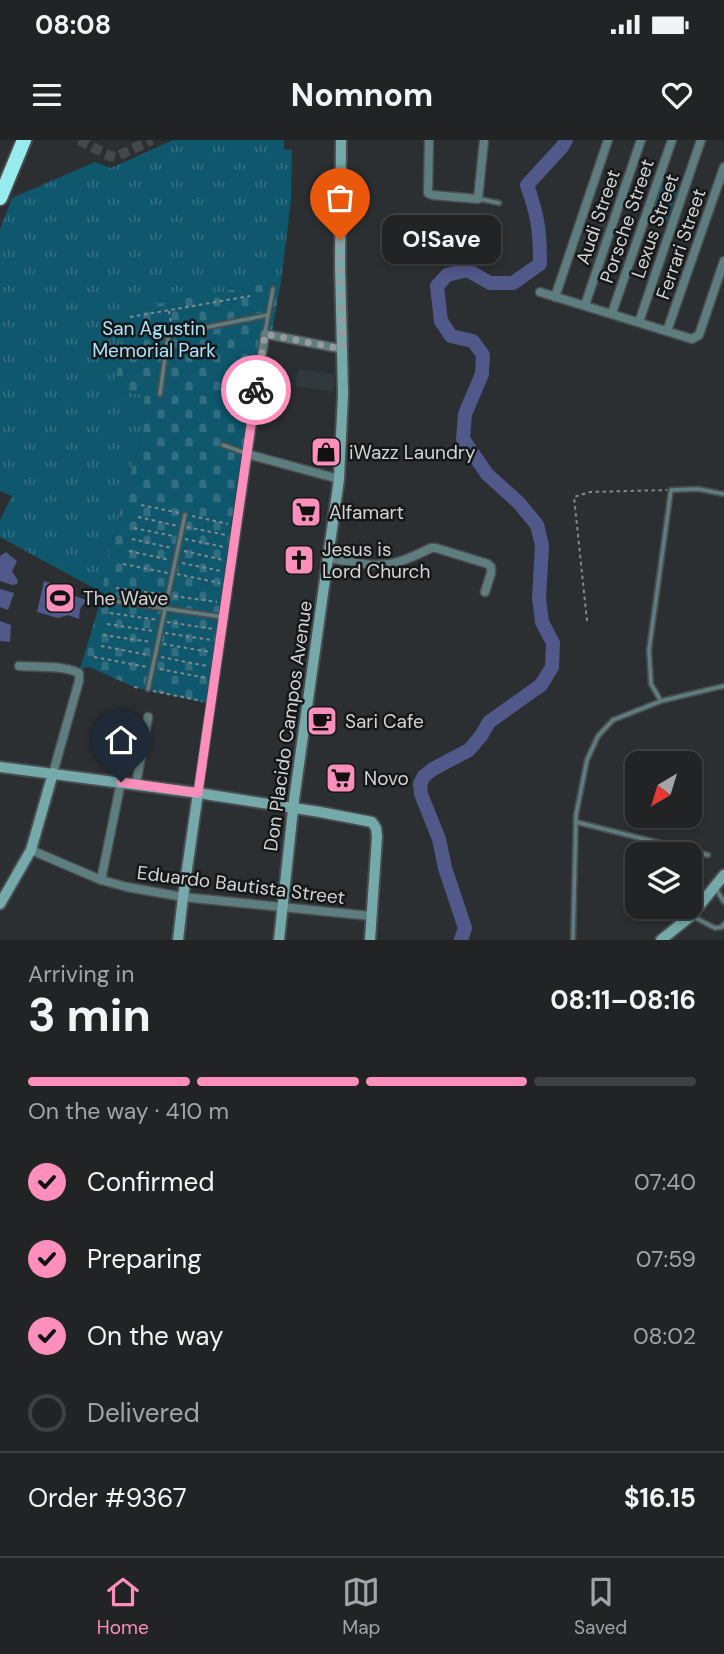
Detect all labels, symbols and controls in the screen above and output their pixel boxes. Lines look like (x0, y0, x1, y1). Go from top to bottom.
text: 08:08 (35, 8, 111, 42)
text: Nomnom (291, 74, 433, 116)
icon: menu (28, 76, 66, 114)
icon: heart (658, 76, 696, 114)
street label: Porsche Street (594, 156, 660, 286)
street label: Audi Street (570, 166, 626, 268)
pin (310, 168, 370, 240)
street label: Lexus Street (625, 171, 685, 281)
icon: bag (321, 179, 359, 217)
street label: Ferrari Street (650, 185, 712, 303)
callout: O!Save (382, 216, 501, 264)
text: O!Save (402, 224, 481, 254)
park label: San Agustin Memorial Park (92, 316, 216, 363)
courier (221, 355, 291, 425)
icon: bike (237, 371, 275, 409)
shop icon: iWazz Laundry (309, 435, 343, 469)
place label: iWazz Laundry (349, 440, 476, 465)
supermarket icon: Alfamart (289, 495, 323, 529)
place label: Alfamart (329, 500, 404, 525)
place label: Jesus is Lord Church (322, 537, 430, 584)
church icon: Jesus is Lord Church (282, 543, 316, 577)
sports icon: The Wave (43, 581, 77, 615)
place label: The Wave (83, 586, 168, 611)
street label: Don Placido Campos Avenue (258, 599, 318, 853)
cafe icon: Sari Cafe (305, 704, 339, 738)
place label: Sari Cafe (345, 709, 424, 734)
pin (91, 710, 151, 782)
icon: home (102, 721, 140, 759)
north arrow (625, 751, 702, 828)
map controls (625, 751, 702, 919)
supermarket icon: Novo (324, 761, 358, 795)
place label: Novo (364, 766, 409, 791)
button: layers (625, 842, 702, 919)
street label: Eduardo Bautista Street (136, 860, 346, 910)
text: Arriving in (28, 959, 134, 989)
text: 08:11–08:16 (550, 983, 696, 1017)
text: 3 min (28, 985, 151, 1045)
text: On the way · 410 m (28, 1096, 229, 1126)
icon: check (28, 1163, 66, 1201)
text: Confirmed (87, 1165, 214, 1199)
text: 07:40 (634, 1167, 696, 1197)
icon: check (28, 1240, 66, 1278)
text: Preparing (87, 1242, 202, 1276)
text: 07:59 (636, 1244, 696, 1274)
icon: check (28, 1317, 66, 1355)
text: On the way (87, 1319, 223, 1353)
text: 08:02 (633, 1321, 696, 1351)
text: Delivered (87, 1396, 200, 1430)
text: Order #9367 (28, 1481, 187, 1515)
text: $16.15 (624, 1481, 696, 1515)
tab: Home (97, 1573, 149, 1640)
tab: Map (342, 1573, 380, 1640)
tab: Saved (574, 1573, 627, 1640)

